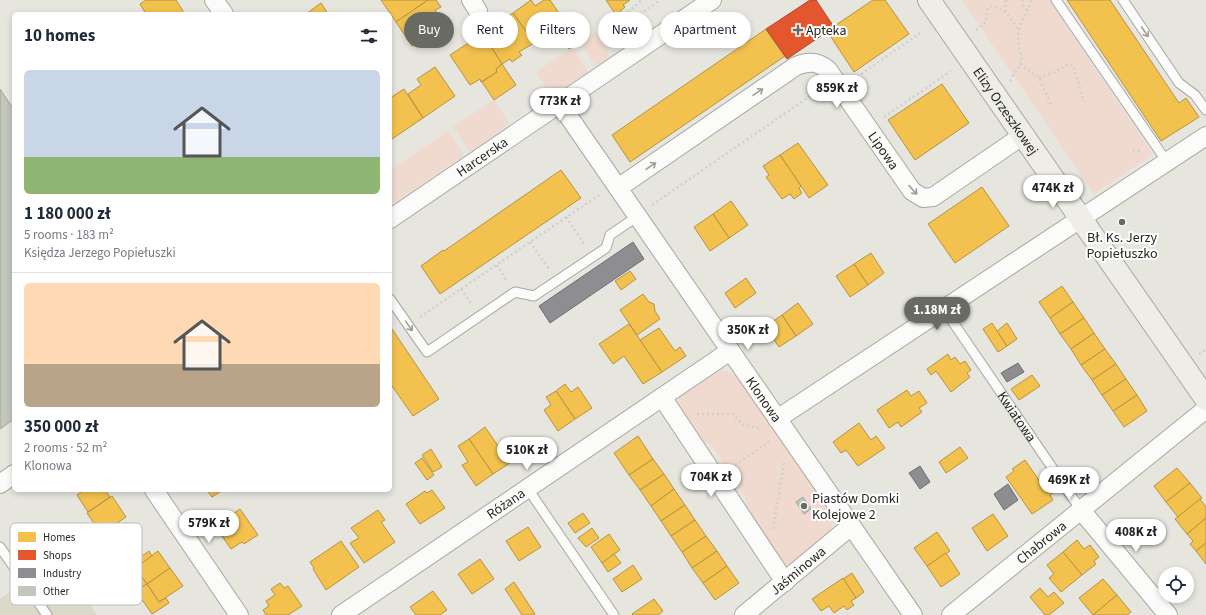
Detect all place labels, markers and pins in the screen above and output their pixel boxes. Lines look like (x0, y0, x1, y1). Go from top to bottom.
place label: Apteka (806, 21, 846, 41)
marker: Apteka (793, 25, 803, 35)
pin: 859K zł (800, 75, 874, 109)
pin: 773K zł (523, 88, 597, 122)
pin: 474K zł (1016, 175, 1090, 209)
marker: Bł. Ks. Jerzy Popiełuszko (1117, 217, 1127, 227)
place label: Bł. Ks. Jerzy Popiełuszko (1086, 228, 1158, 264)
pin: 1.18M zł (896, 297, 978, 331)
pin: 350K zł (711, 317, 785, 351)
pin: 510K zł (490, 437, 564, 471)
pin: 704K zł (674, 464, 748, 498)
pin: 469K zł (1032, 467, 1106, 501)
place label: Piastów Domki Kolejowe 2 (812, 489, 899, 525)
marker: Piastów Domki Kolejowe 2 (799, 501, 809, 511)
pin: 579K zł (172, 510, 246, 544)
pin: 408K zł (1099, 519, 1173, 553)

